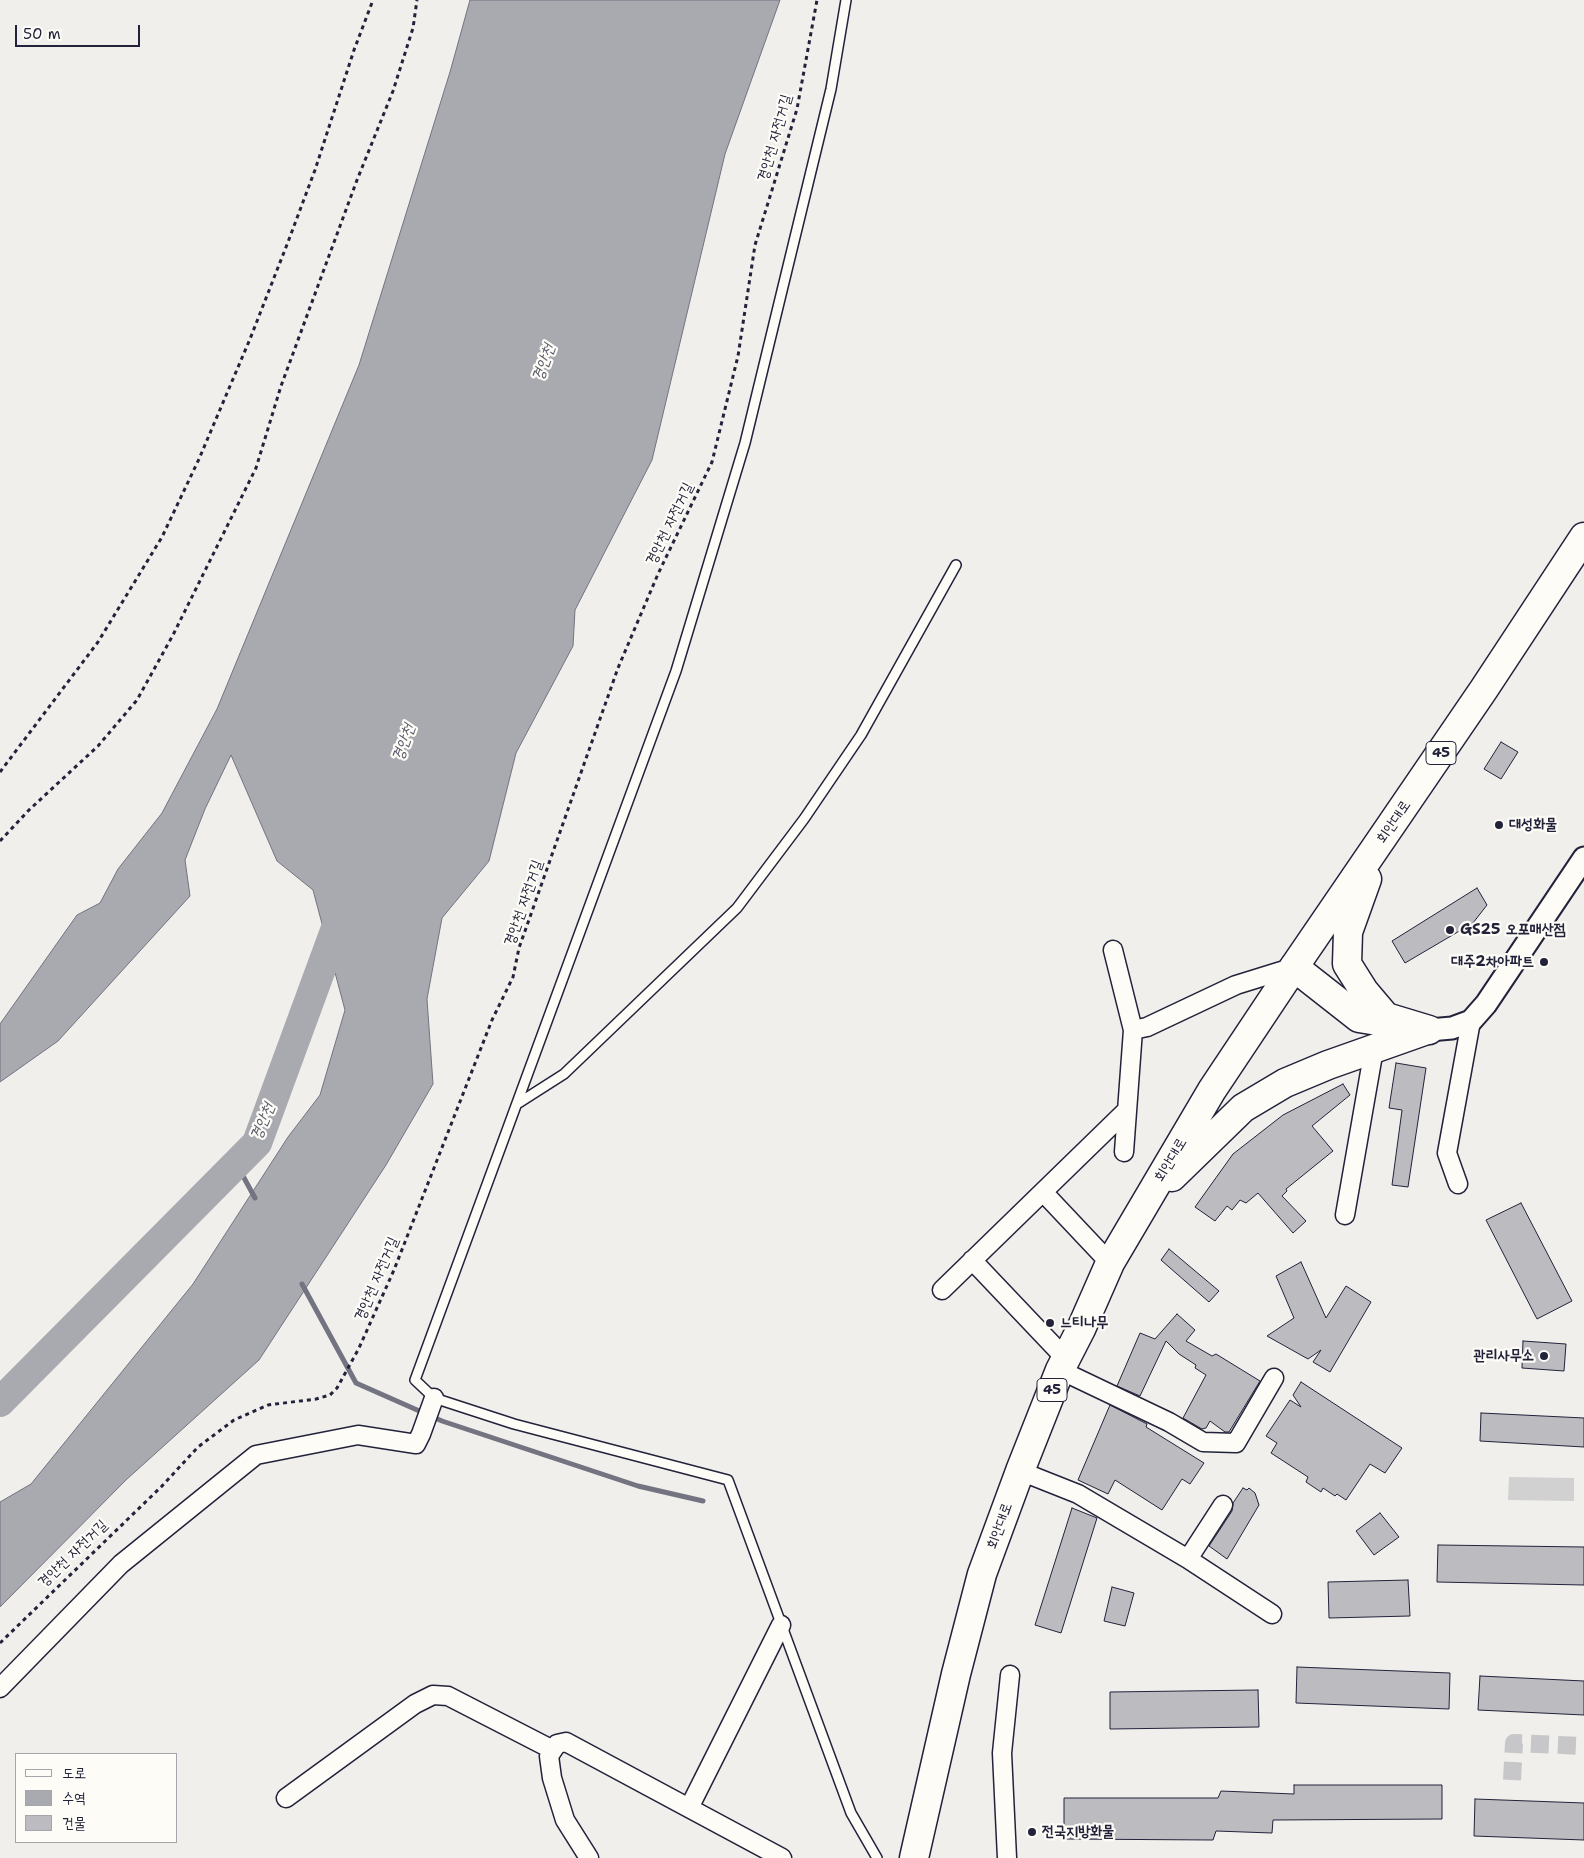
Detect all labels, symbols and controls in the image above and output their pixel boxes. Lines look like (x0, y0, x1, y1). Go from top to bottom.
scale bar (18, 15, 142, 47)
text: 50 m (23, 24, 61, 44)
street label: 경안천 자전거길 (754, 92, 796, 184)
water label: 경안천 (528, 342, 560, 384)
street label: 경안천 자전거길 (642, 480, 698, 568)
water label: 경안천 (388, 722, 420, 764)
road number: 45 (1426, 741, 1456, 764)
street label: 회안대로 (1373, 797, 1415, 847)
place label: 대성화물 (1509, 816, 1557, 834)
marker: 대성화물 (1493, 819, 1505, 831)
street label: 경안천 자전거길 (501, 858, 547, 948)
place label: GS25 오포매산점 (1460, 921, 1566, 939)
marker: GS25 오포매산점 (1444, 924, 1456, 936)
place label: 대주2차아파트 (1451, 953, 1534, 971)
marker: 대주2차아파트 (1538, 956, 1550, 968)
water label: 경안천 (247, 1100, 279, 1144)
street label: 회안대로 (1151, 1135, 1191, 1185)
street label: 경안천 자전거길 (351, 1234, 403, 1324)
place label: 느티나무 (1060, 1314, 1108, 1332)
marker: 느티나무 (1044, 1317, 1056, 1329)
place label: 관리사무소 (1474, 1347, 1534, 1365)
marker: 관리사무소 (1538, 1350, 1550, 1362)
road number: 45 (1037, 1378, 1067, 1402)
street label: 회안대로 (983, 1500, 1017, 1552)
street label: 경안천 자전거길 (35, 1516, 111, 1592)
legend (15, 1753, 178, 1843)
text: 도로 (62, 1763, 86, 1783)
text: 수역 (62, 1788, 86, 1808)
text: 건물 (62, 1813, 86, 1833)
place label: 전국지방화물 (1042, 1823, 1114, 1841)
marker: 전국지방화물 (1026, 1826, 1038, 1838)

